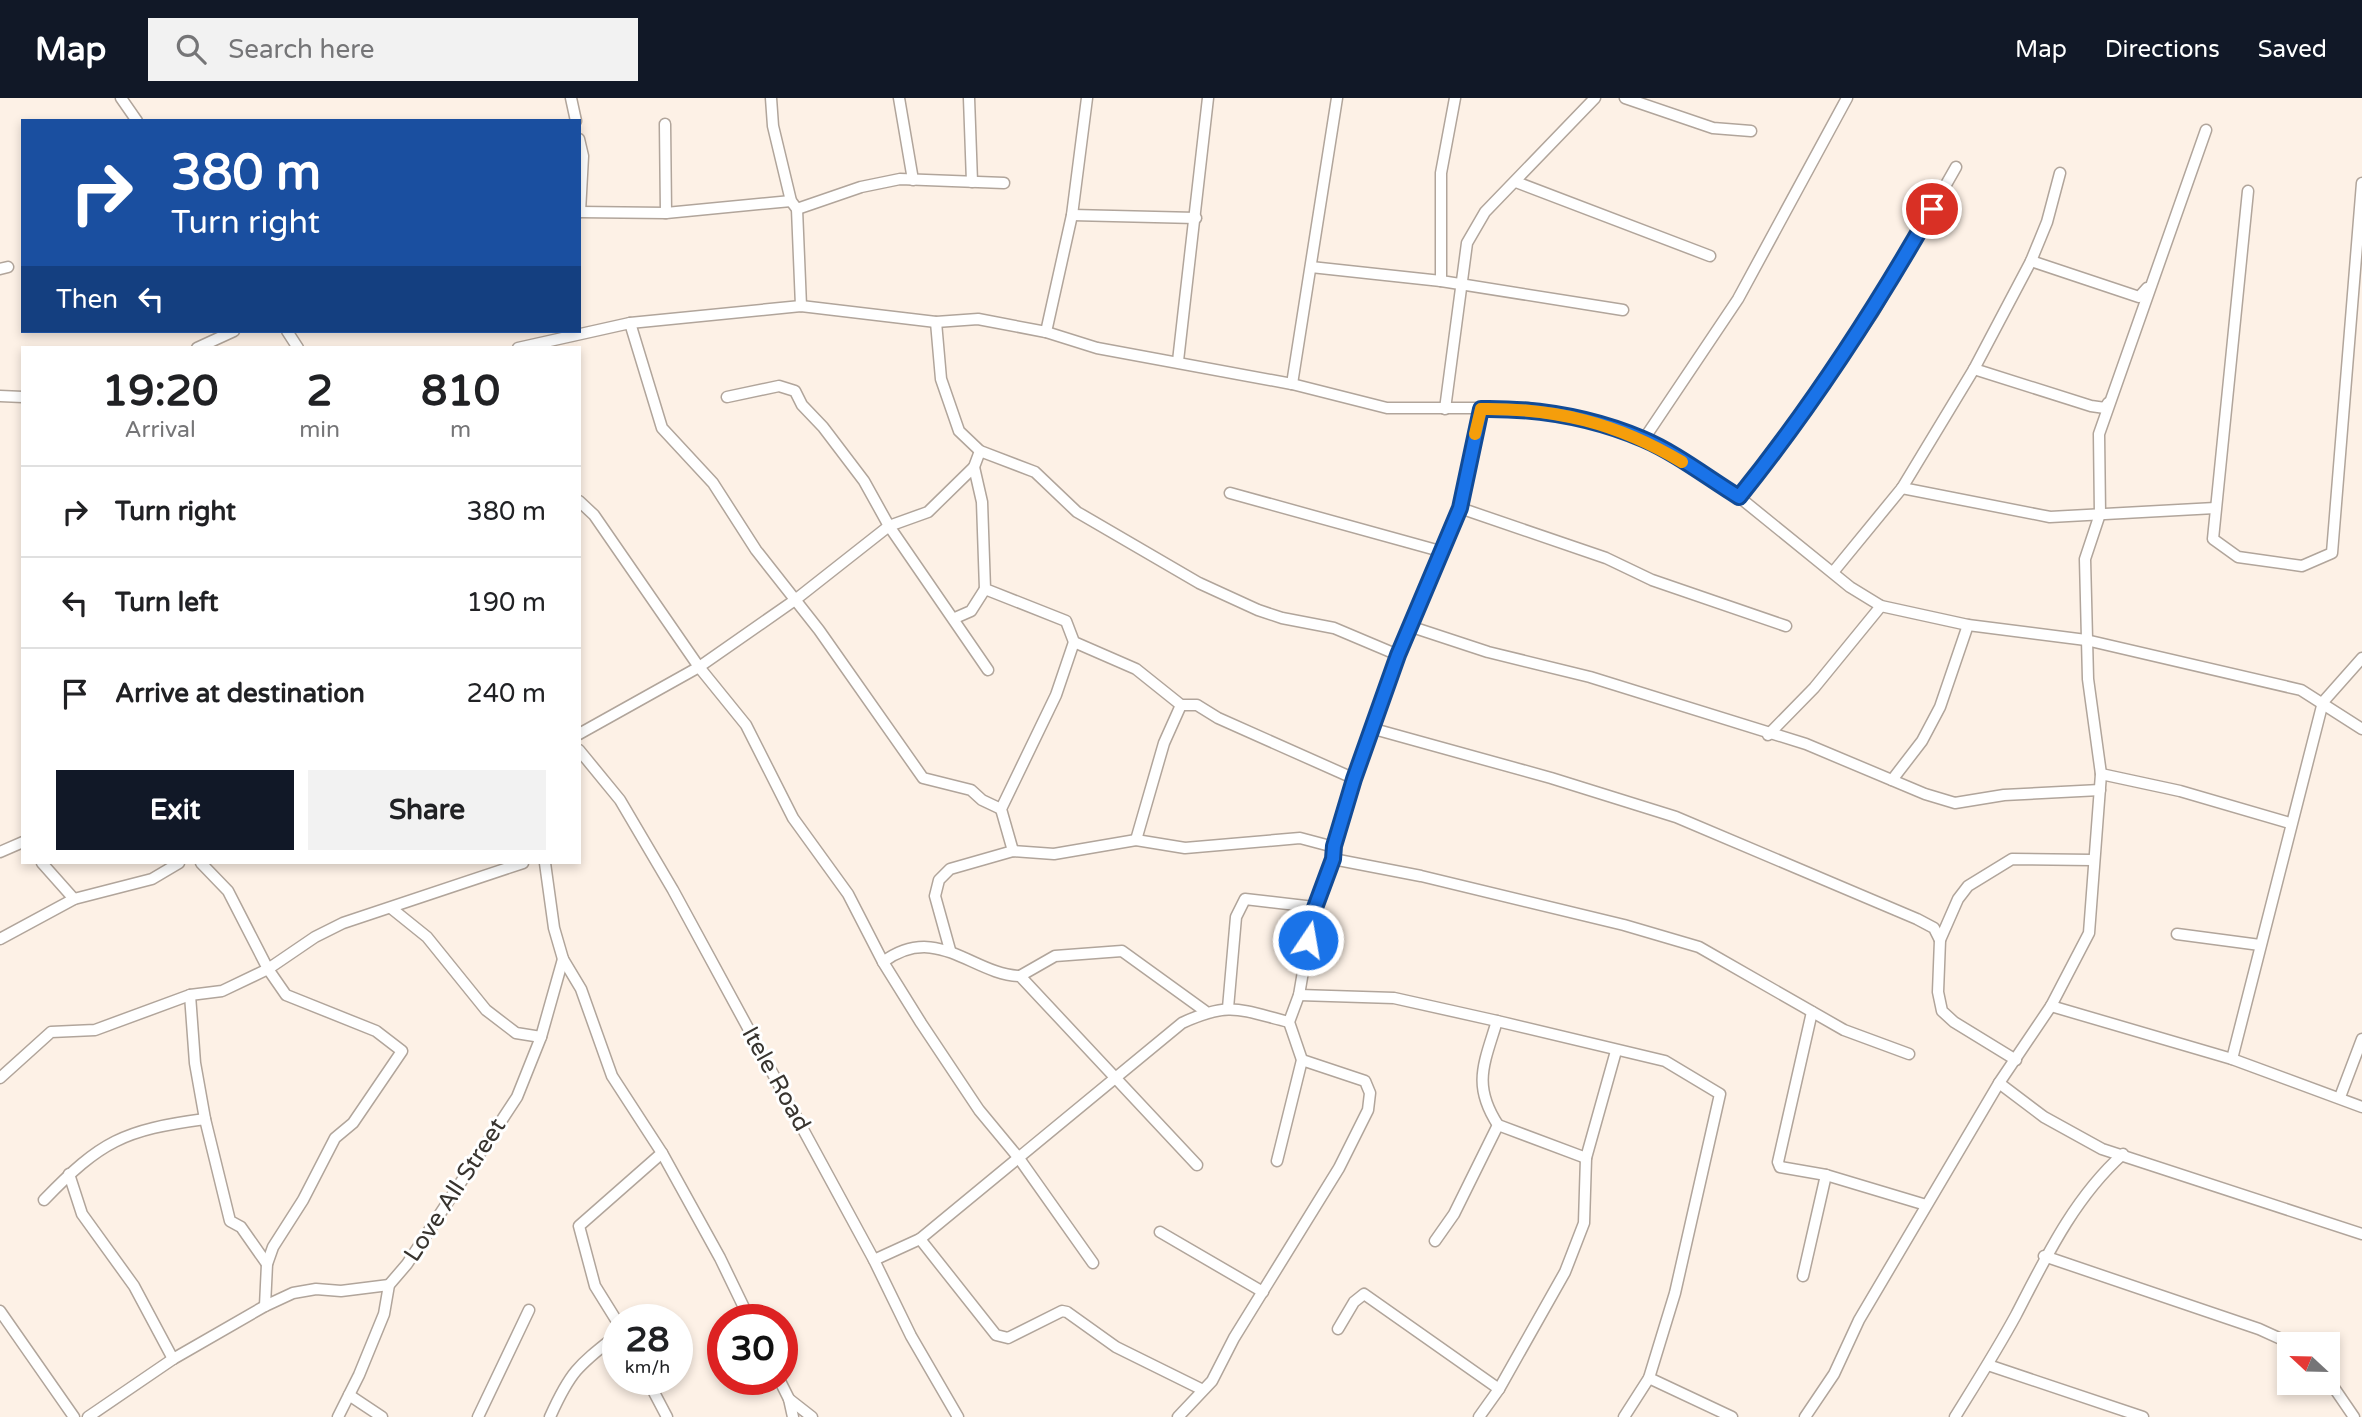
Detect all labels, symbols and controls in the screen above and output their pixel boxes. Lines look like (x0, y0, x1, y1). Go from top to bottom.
search box (148, 18, 638, 81)
text: Map (35, 30, 106, 69)
icon: search (172, 30, 210, 68)
text: Search here (228, 34, 374, 65)
text: Map (2015, 35, 2067, 64)
text: Directions (2105, 35, 2220, 64)
text: Saved (2258, 35, 2327, 64)
text: 380 m (171, 144, 321, 203)
icon: right (56, 147, 147, 238)
pin (1902, 179, 1962, 239)
icon: arrive (1913, 190, 1951, 228)
text: Turn right (171, 204, 320, 242)
icon: left (132, 280, 170, 318)
text: Then (56, 284, 118, 315)
text: 19:20 (102, 366, 218, 417)
text: 2 (306, 366, 333, 417)
text: 810 (421, 366, 500, 417)
text: Arrival (125, 416, 196, 444)
text: min (299, 416, 340, 444)
text: m (450, 416, 471, 444)
icon: right (56, 493, 94, 531)
text: Turn right (115, 496, 236, 527)
text: 380 m (466, 496, 546, 527)
icon: left (56, 584, 94, 622)
text: Turn left (115, 587, 218, 618)
text: 190 m (466, 587, 546, 618)
icon: arrive (56, 675, 94, 713)
text: Arrive at destination (115, 678, 365, 709)
text: 240 m (466, 678, 546, 709)
button: Exit (56, 770, 294, 850)
button: Share (308, 770, 546, 850)
position arrow (1271, 903, 1345, 977)
street label: Itele Road (735, 1022, 817, 1136)
street label: Love All Street (398, 1113, 512, 1267)
speed limit sign: 30 (707, 1304, 798, 1395)
text: 28 (626, 1319, 669, 1361)
north arrow (2277, 1332, 2340, 1395)
map controls (2277, 1332, 2340, 1395)
text: km/h (625, 1356, 670, 1378)

